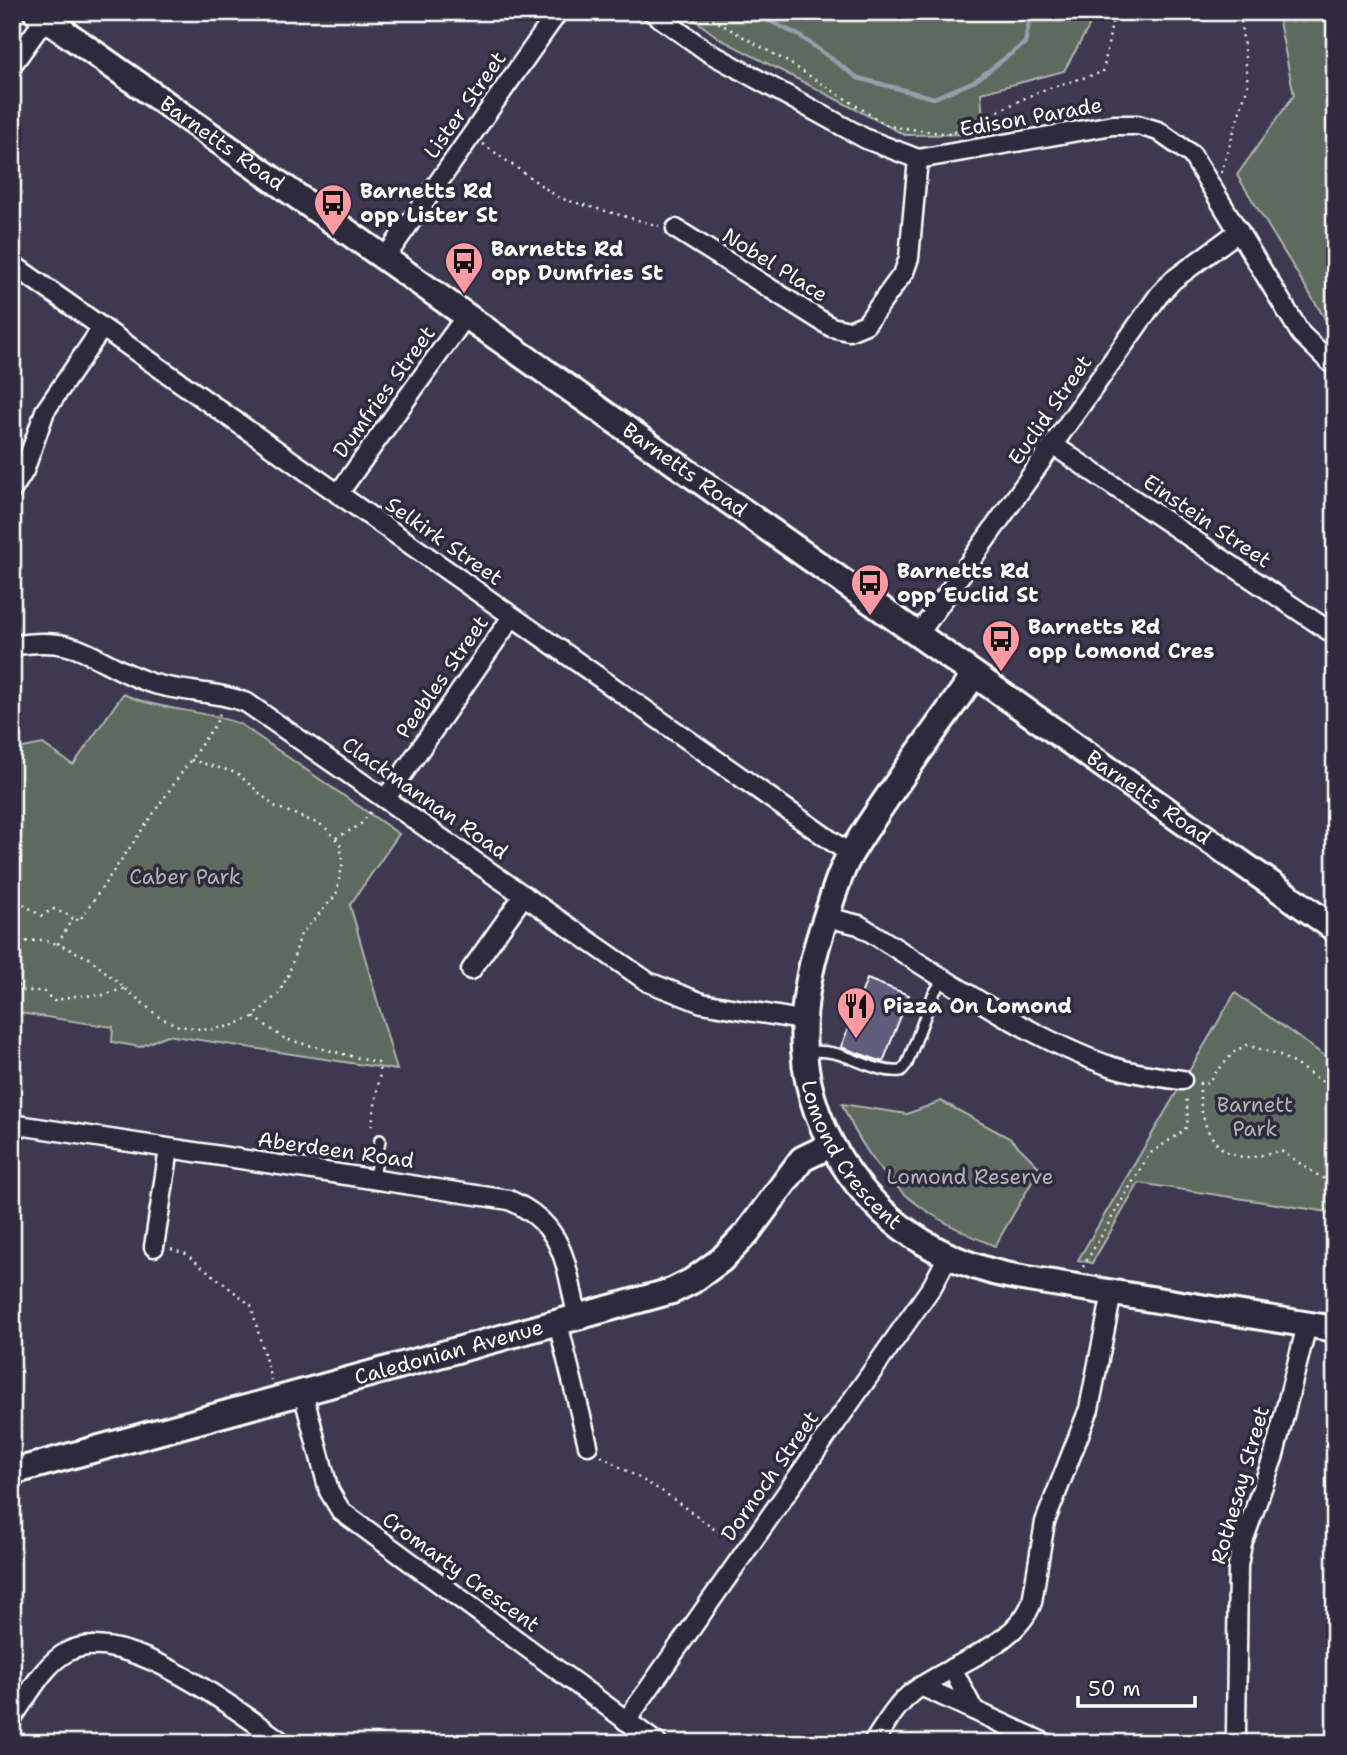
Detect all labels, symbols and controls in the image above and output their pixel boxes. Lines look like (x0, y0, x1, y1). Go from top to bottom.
street label: Lister Street (418, 46, 512, 164)
street label: Barnetts Road (154, 90, 290, 197)
street label: Edison Parade (958, 91, 1104, 143)
place label: Barnetts Rd opp Lister St (360, 177, 498, 229)
bus stop icon: Barnetts Rd opp Lister St (312, 182, 354, 237)
street label: Nobel Place (717, 221, 833, 309)
place label: Barnetts Rd opp Dumfries St (491, 235, 663, 287)
bus stop icon: Barnetts Rd opp Dumfries St (443, 240, 485, 295)
street label: Dumfries Street (327, 320, 441, 464)
street label: Euclid Street (1002, 349, 1098, 471)
street label: Barnetts Road (617, 416, 753, 524)
street label: Einstein Street (1137, 468, 1277, 574)
street label: Selkirk Street (380, 490, 508, 592)
place label: Barnetts Rd opp Euclid St (897, 557, 1038, 609)
bus stop icon: Barnetts Rd opp Euclid St (849, 562, 891, 617)
street label: Peebles Street (389, 610, 495, 744)
place label: Barnetts Rd opp Lomond Cres (1028, 613, 1214, 665)
bus stop icon: Barnetts Rd opp Lomond Cres (980, 618, 1022, 673)
street label: Clackmannan Road (337, 730, 513, 866)
street label: Barnetts Road (1081, 744, 1217, 851)
park label: Caber Park (129, 863, 241, 891)
restaurant icon: Pizza On Lomond (835, 985, 877, 1040)
place label: Pizza On Lomond (883, 992, 1072, 1020)
street label: Lomond Crescent (794, 1078, 908, 1236)
park label: Barnett Park (1217, 1091, 1293, 1143)
street label: Aberdeen Road (256, 1125, 416, 1175)
park label: Lomond Reserve (886, 1163, 1054, 1191)
street label: Caledonian Avenue (351, 1313, 546, 1391)
street label: Rothesay Street (1204, 1403, 1276, 1567)
street label: Dornoch Street (715, 1405, 825, 1547)
street label: Cromarty Crescent (377, 1505, 545, 1639)
scale bar (1078, 1664, 1195, 1708)
text: 50 m (1088, 1675, 1141, 1703)

